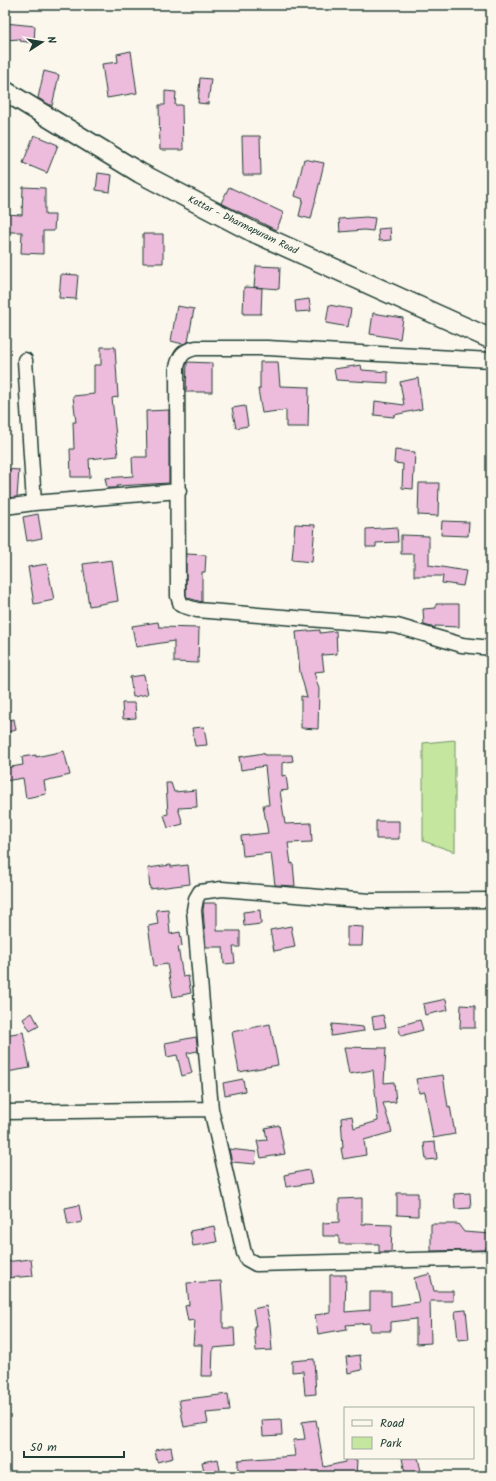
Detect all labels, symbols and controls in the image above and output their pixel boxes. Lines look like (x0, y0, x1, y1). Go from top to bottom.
north arrow (22, 22, 62, 62)
text: N (41, 35, 60, 45)
street label: Kottar - Dharmapuram Road (185, 191, 302, 259)
legend (344, 1407, 474, 1459)
text: Road (380, 1414, 405, 1433)
scale bar (24, 1433, 124, 1459)
text: Park (380, 1434, 402, 1453)
text: 50 m (30, 1438, 57, 1457)

